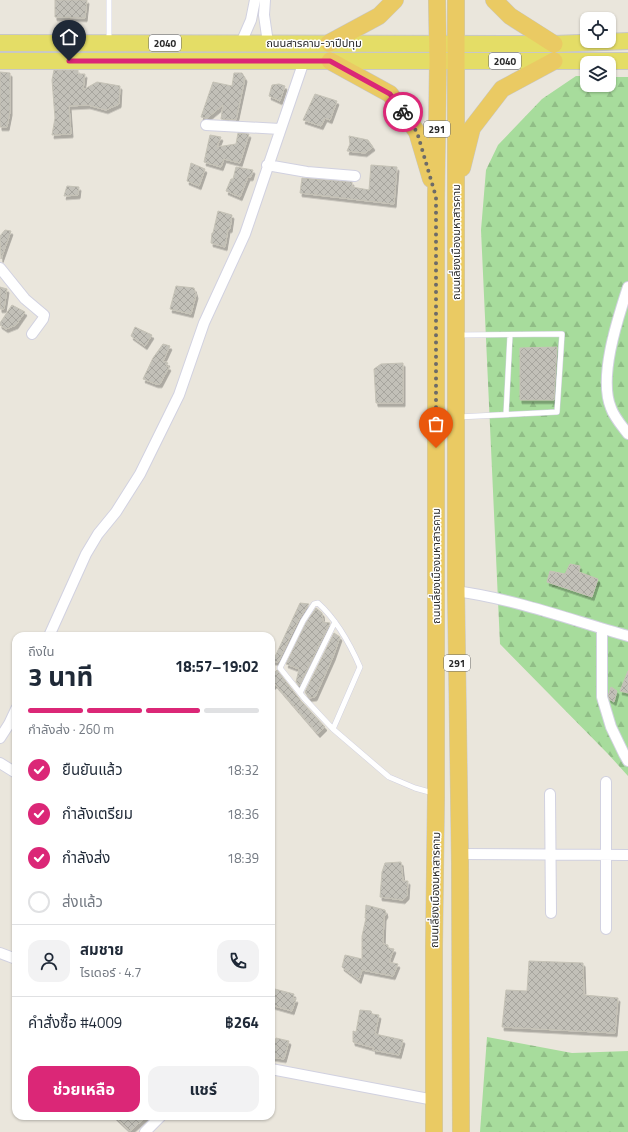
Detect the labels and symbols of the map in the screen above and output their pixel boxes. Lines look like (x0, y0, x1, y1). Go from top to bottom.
pin (52, 20, 86, 61)
road number: 2040 (149, 35, 181, 51)
street label: ถนนสารคาม-วาปีปทุม (266, 35, 362, 51)
road number: 2040 (489, 53, 521, 69)
courier (383, 92, 423, 132)
road number: 291 (424, 121, 450, 137)
street label: ถนนเลี่ยงเมืองมหาสารคาม (448, 184, 464, 300)
pin (419, 407, 453, 448)
street label: ถนนเลี่ยงเมืองมหาสารคาม (428, 508, 444, 624)
road number: 291 (444, 655, 470, 671)
street label: ถนนเลี่ยงเมืองมหาสารคาม (426, 832, 444, 948)

